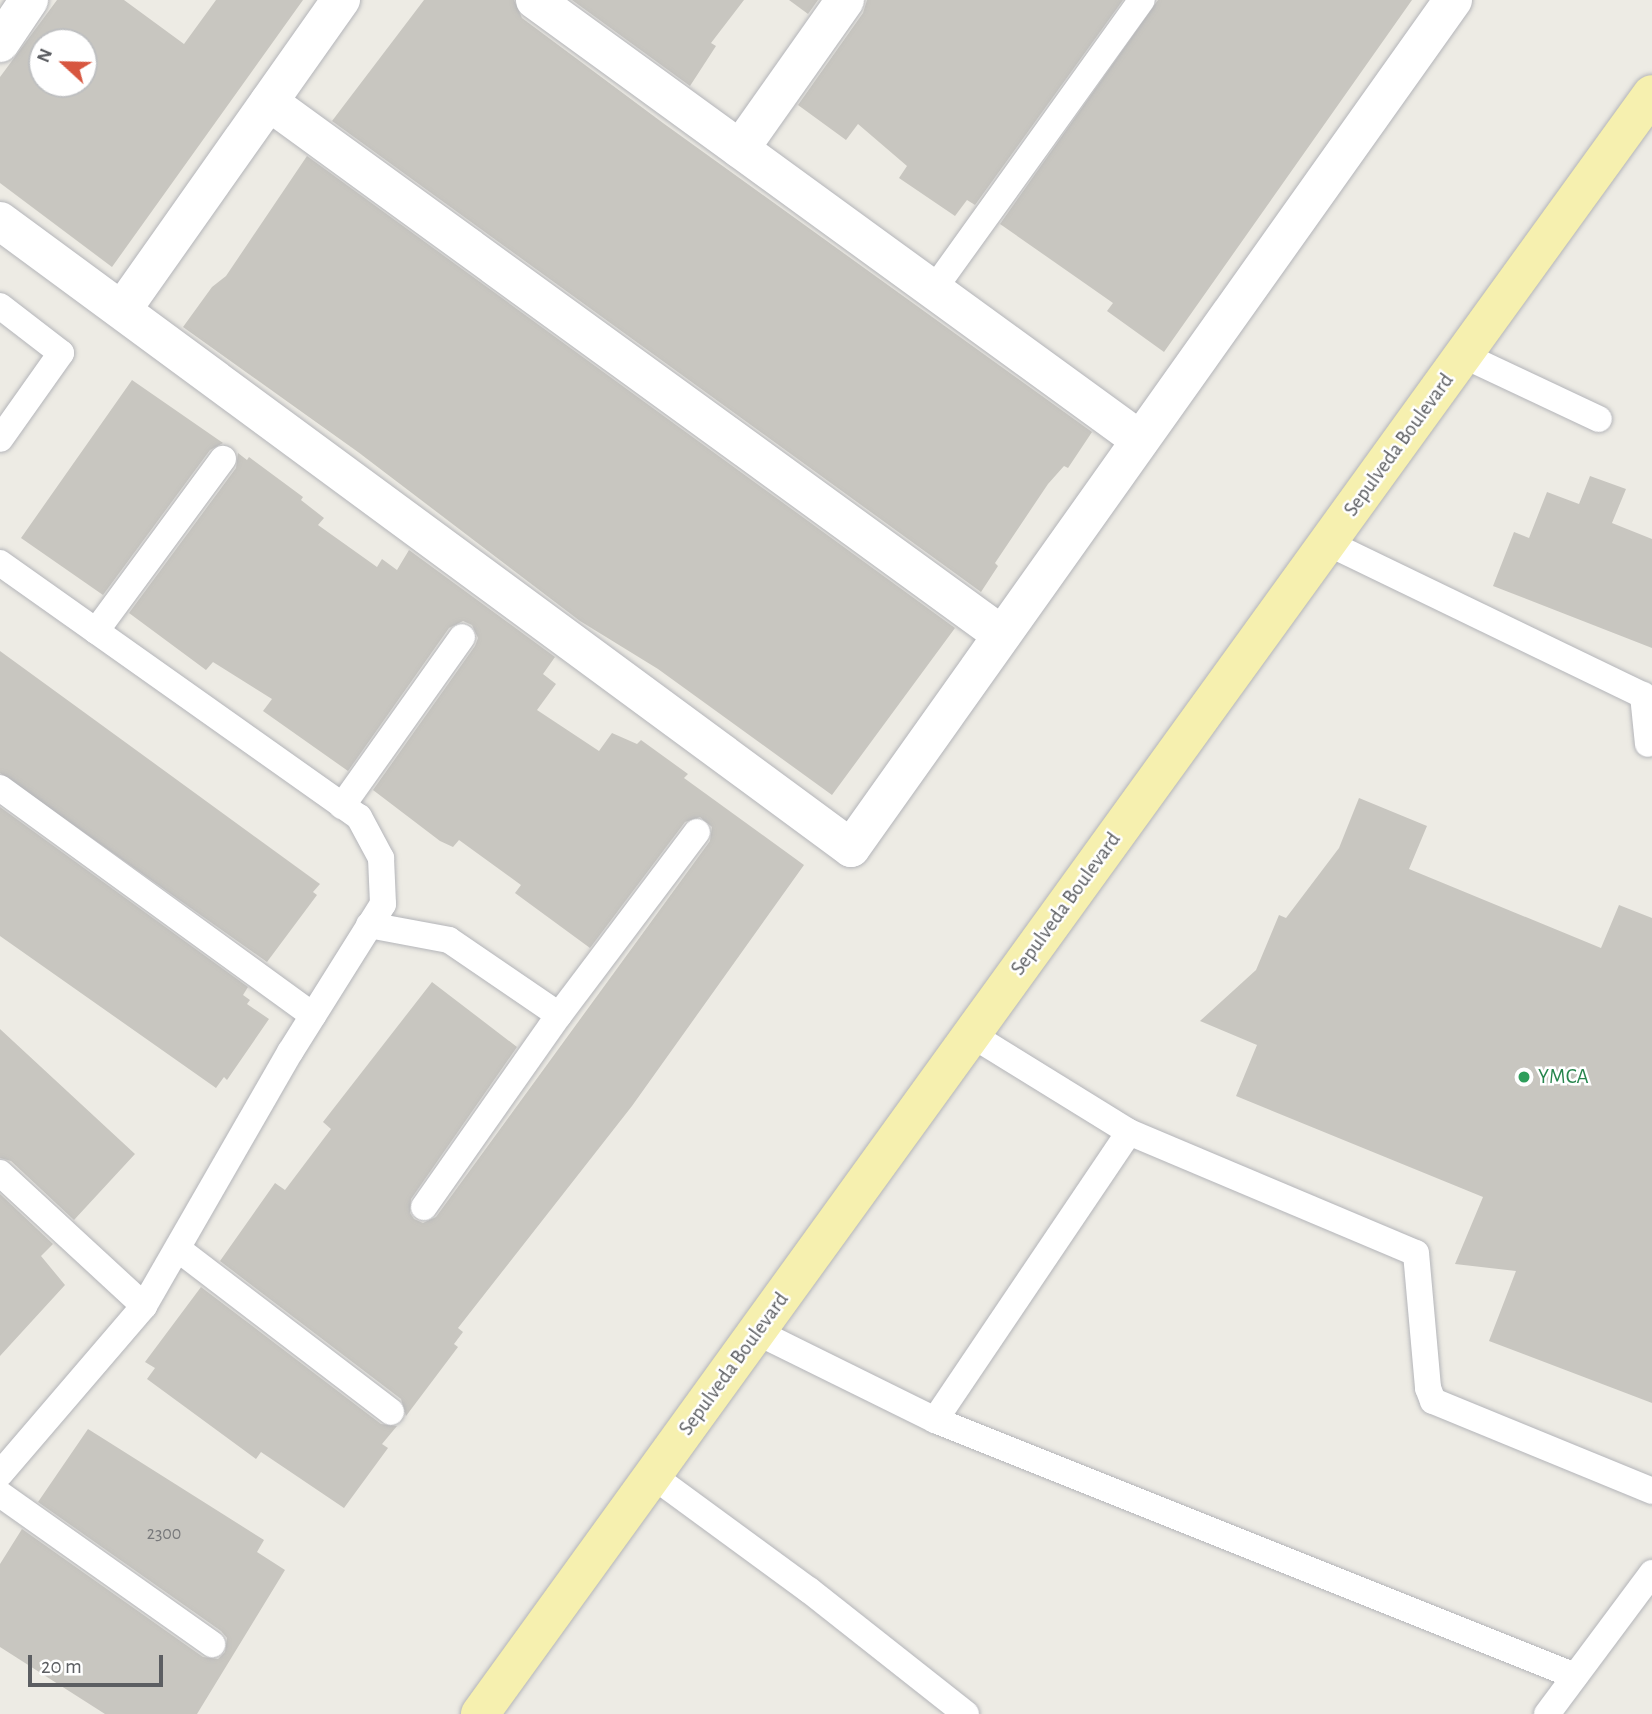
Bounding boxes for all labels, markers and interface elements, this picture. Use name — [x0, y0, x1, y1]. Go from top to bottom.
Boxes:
north arrow — [28, 28, 98, 98]
text: N — [34, 46, 56, 65]
street label: Sepulveda Boulevard — [1339, 369, 1459, 521]
street label: Sepulveda Boulevard — [1006, 828, 1126, 980]
place label: YMCA — [1538, 1064, 1589, 1090]
marker: YMCA — [1516, 1069, 1532, 1085]
street label: Sepulveda Boulevard — [674, 1288, 794, 1440]
house number: 2300 — [147, 1523, 181, 1545]
scale bar — [32, 1640, 166, 1684]
text: 20 m — [41, 1656, 82, 1677]

